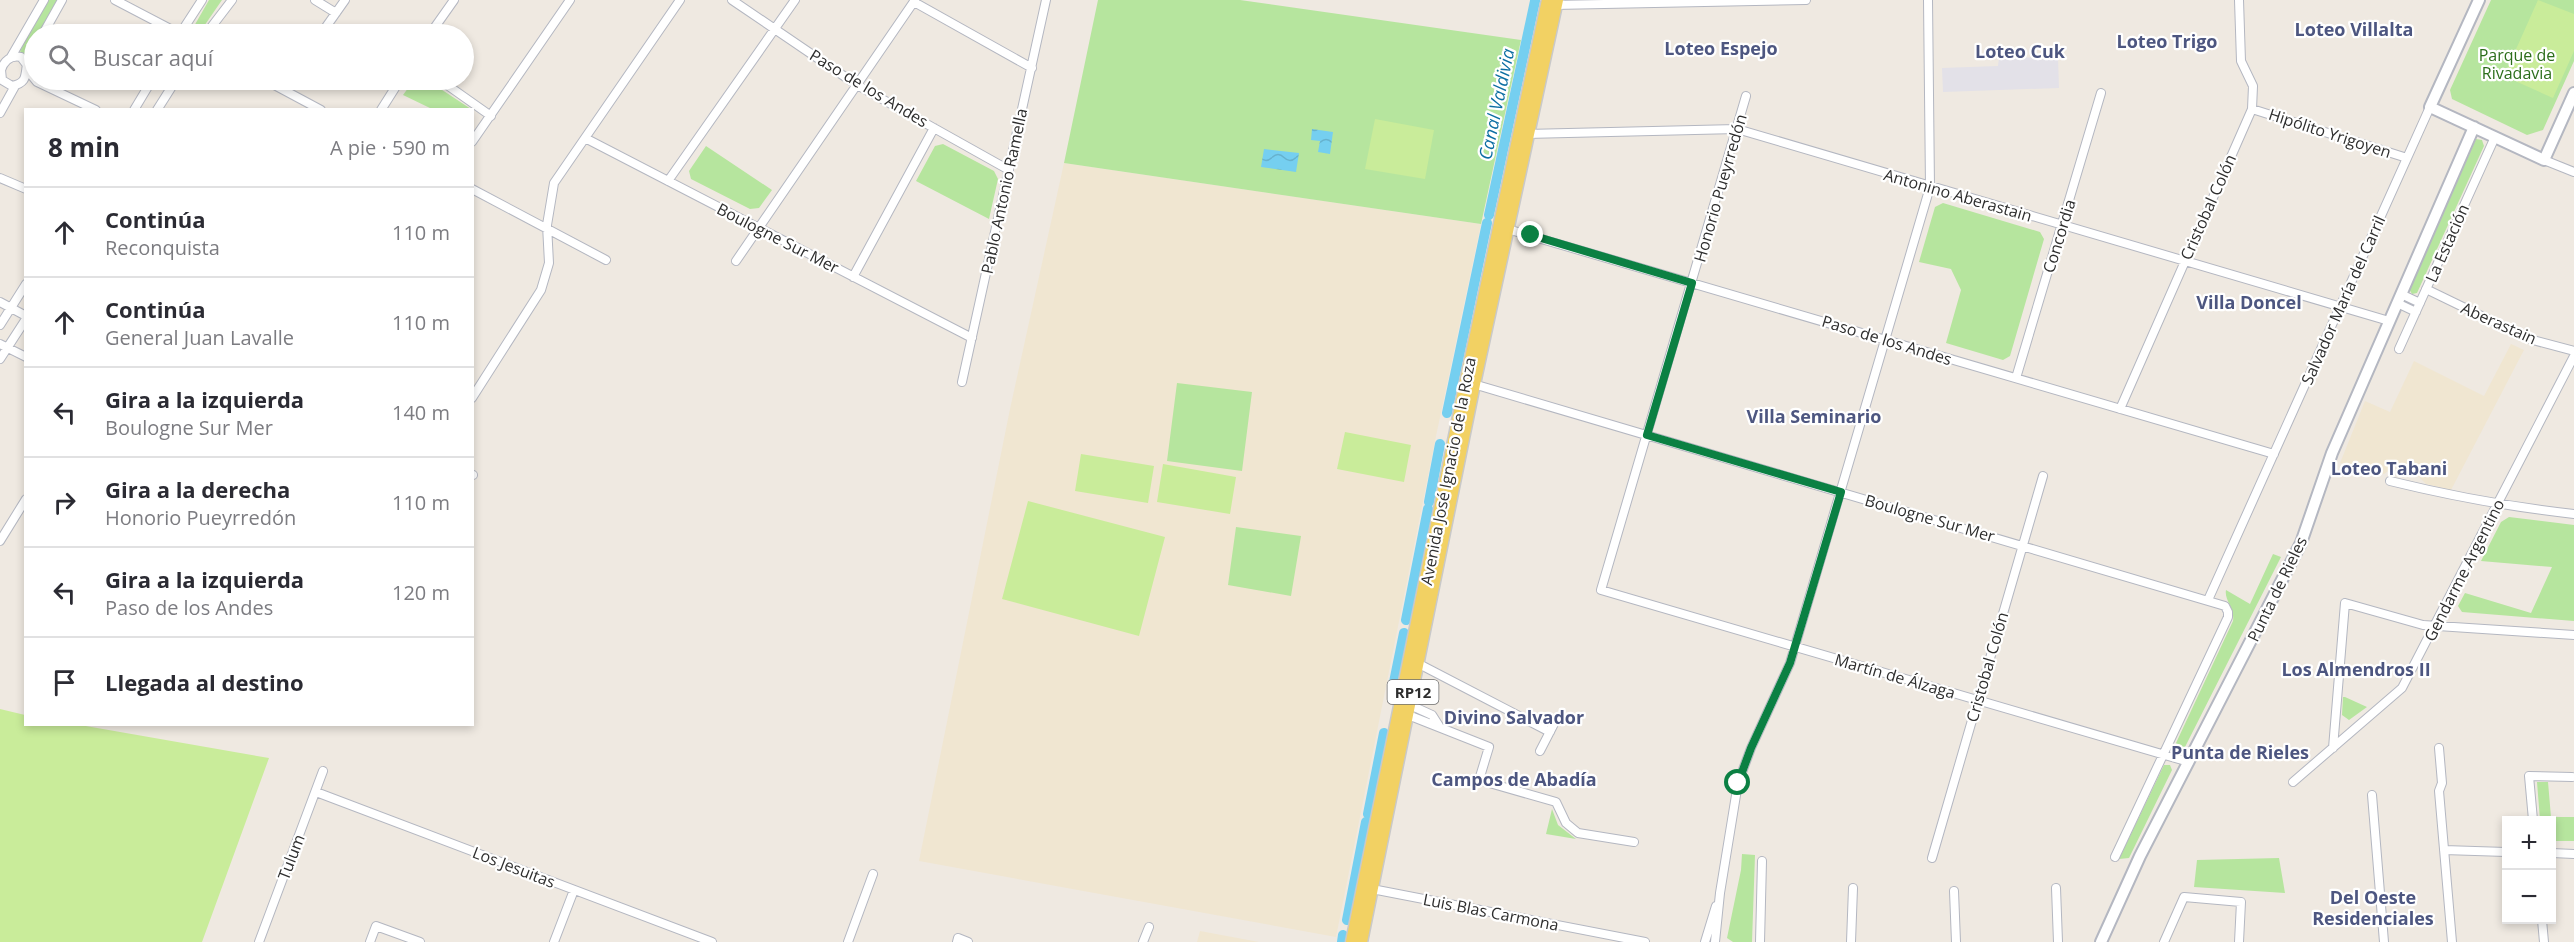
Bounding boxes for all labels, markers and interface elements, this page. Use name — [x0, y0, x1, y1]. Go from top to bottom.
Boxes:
district label: Loteo Villalta — [2295, 17, 2413, 41]
search box — [24, 24, 474, 90]
district label: Loteo Trigo — [2117, 29, 2218, 53]
district label: Loteo Espejo — [1664, 36, 1778, 60]
district label: Loteo Cuk — [1975, 39, 2066, 63]
icon: search — [45, 41, 78, 74]
text: Buscar aquí — [93, 42, 213, 72]
street label: Paso de los Andes — [806, 44, 932, 132]
park label: Parque de Rivadavia — [2479, 44, 2555, 84]
water label: Canal Valdivia — [1473, 46, 1519, 162]
street label: Hipólito Yrigoyen — [2266, 103, 2394, 163]
street label: Pablo Antonio Ramella — [976, 106, 1032, 276]
street label: Honorio Pueyrredón — [1688, 111, 1752, 265]
text: 8 min — [48, 129, 120, 165]
text: A pie · 590 m — [330, 134, 450, 161]
street label: Cristobal Colón — [2175, 151, 2241, 263]
street label: Antonino Aberastain — [1881, 163, 2035, 227]
street label: Concordia — [2037, 196, 2081, 276]
street label: Boulogne Sur Mer — [713, 198, 843, 278]
street label: La Estación — [2420, 200, 2474, 286]
text: Continúa — [105, 204, 206, 234]
street label: Salvador María del Carril — [2296, 212, 2390, 388]
icon: ahead — [48, 216, 81, 249]
text: 110 m — [392, 219, 450, 246]
route end — [1517, 221, 1543, 247]
text: Reconquista — [105, 234, 220, 261]
district label: Villa Doncel — [2196, 290, 2302, 314]
text: Continúa — [105, 294, 206, 324]
street label: Aberastain — [2458, 297, 2540, 349]
icon: ahead — [48, 306, 81, 339]
text: 110 m — [392, 309, 450, 336]
street label: Paso de los Andes — [1819, 310, 1955, 370]
text: General Juan Lavalle — [105, 324, 294, 351]
street label: Avenida José Ignacio de la Roza — [1415, 355, 1481, 587]
text: Gira a la izquierda — [105, 384, 304, 414]
icon: left — [48, 396, 81, 429]
text: 140 m — [392, 399, 450, 426]
district label: Villa Seminario — [1747, 404, 1881, 428]
text: Boulogne Sur Mer — [105, 414, 273, 441]
district label: Loteo Tabani — [2331, 456, 2447, 480]
text: Gira a la derecha — [105, 474, 290, 504]
icon: right — [48, 486, 81, 519]
text: 110 m — [392, 489, 450, 516]
street label: Boulogne Sur Mer — [1862, 489, 1998, 547]
street label: Gendarme Argentino — [2419, 495, 2509, 645]
text: Honorio Pueyrredón — [105, 504, 296, 531]
street label: Punta de Rieles — [2242, 533, 2312, 645]
text: Gira a la izquierda — [105, 564, 304, 594]
icon: left — [48, 576, 81, 609]
text: 120 m — [392, 579, 450, 606]
text: Paso de los Andes — [105, 594, 273, 621]
street label: Cristobal Colón — [1961, 609, 2013, 725]
street label: Martín de Álzaga — [1832, 648, 1958, 704]
district label: Los Almendros II — [2281, 657, 2431, 681]
icon: arrive — [48, 666, 81, 699]
text: Llegada al destino — [105, 667, 304, 697]
road number: RP12 — [1388, 680, 1438, 704]
district label: Divino Salvador — [1444, 705, 1584, 729]
district label: Punta de Rieles — [2171, 740, 2309, 764]
district label: Campos de Abadía — [1431, 767, 1597, 791]
route start — [1724, 769, 1750, 795]
map controls — [2502, 816, 2556, 924]
button: + — [2502, 816, 2556, 870]
street label: Tulum — [272, 831, 310, 883]
street label: Los Jesuitas — [470, 841, 558, 893]
button: − — [2502, 870, 2556, 924]
district label: Del Oeste Residenciales — [2312, 885, 2434, 930]
street label: Luis Blas Carmona — [1421, 888, 1561, 936]

